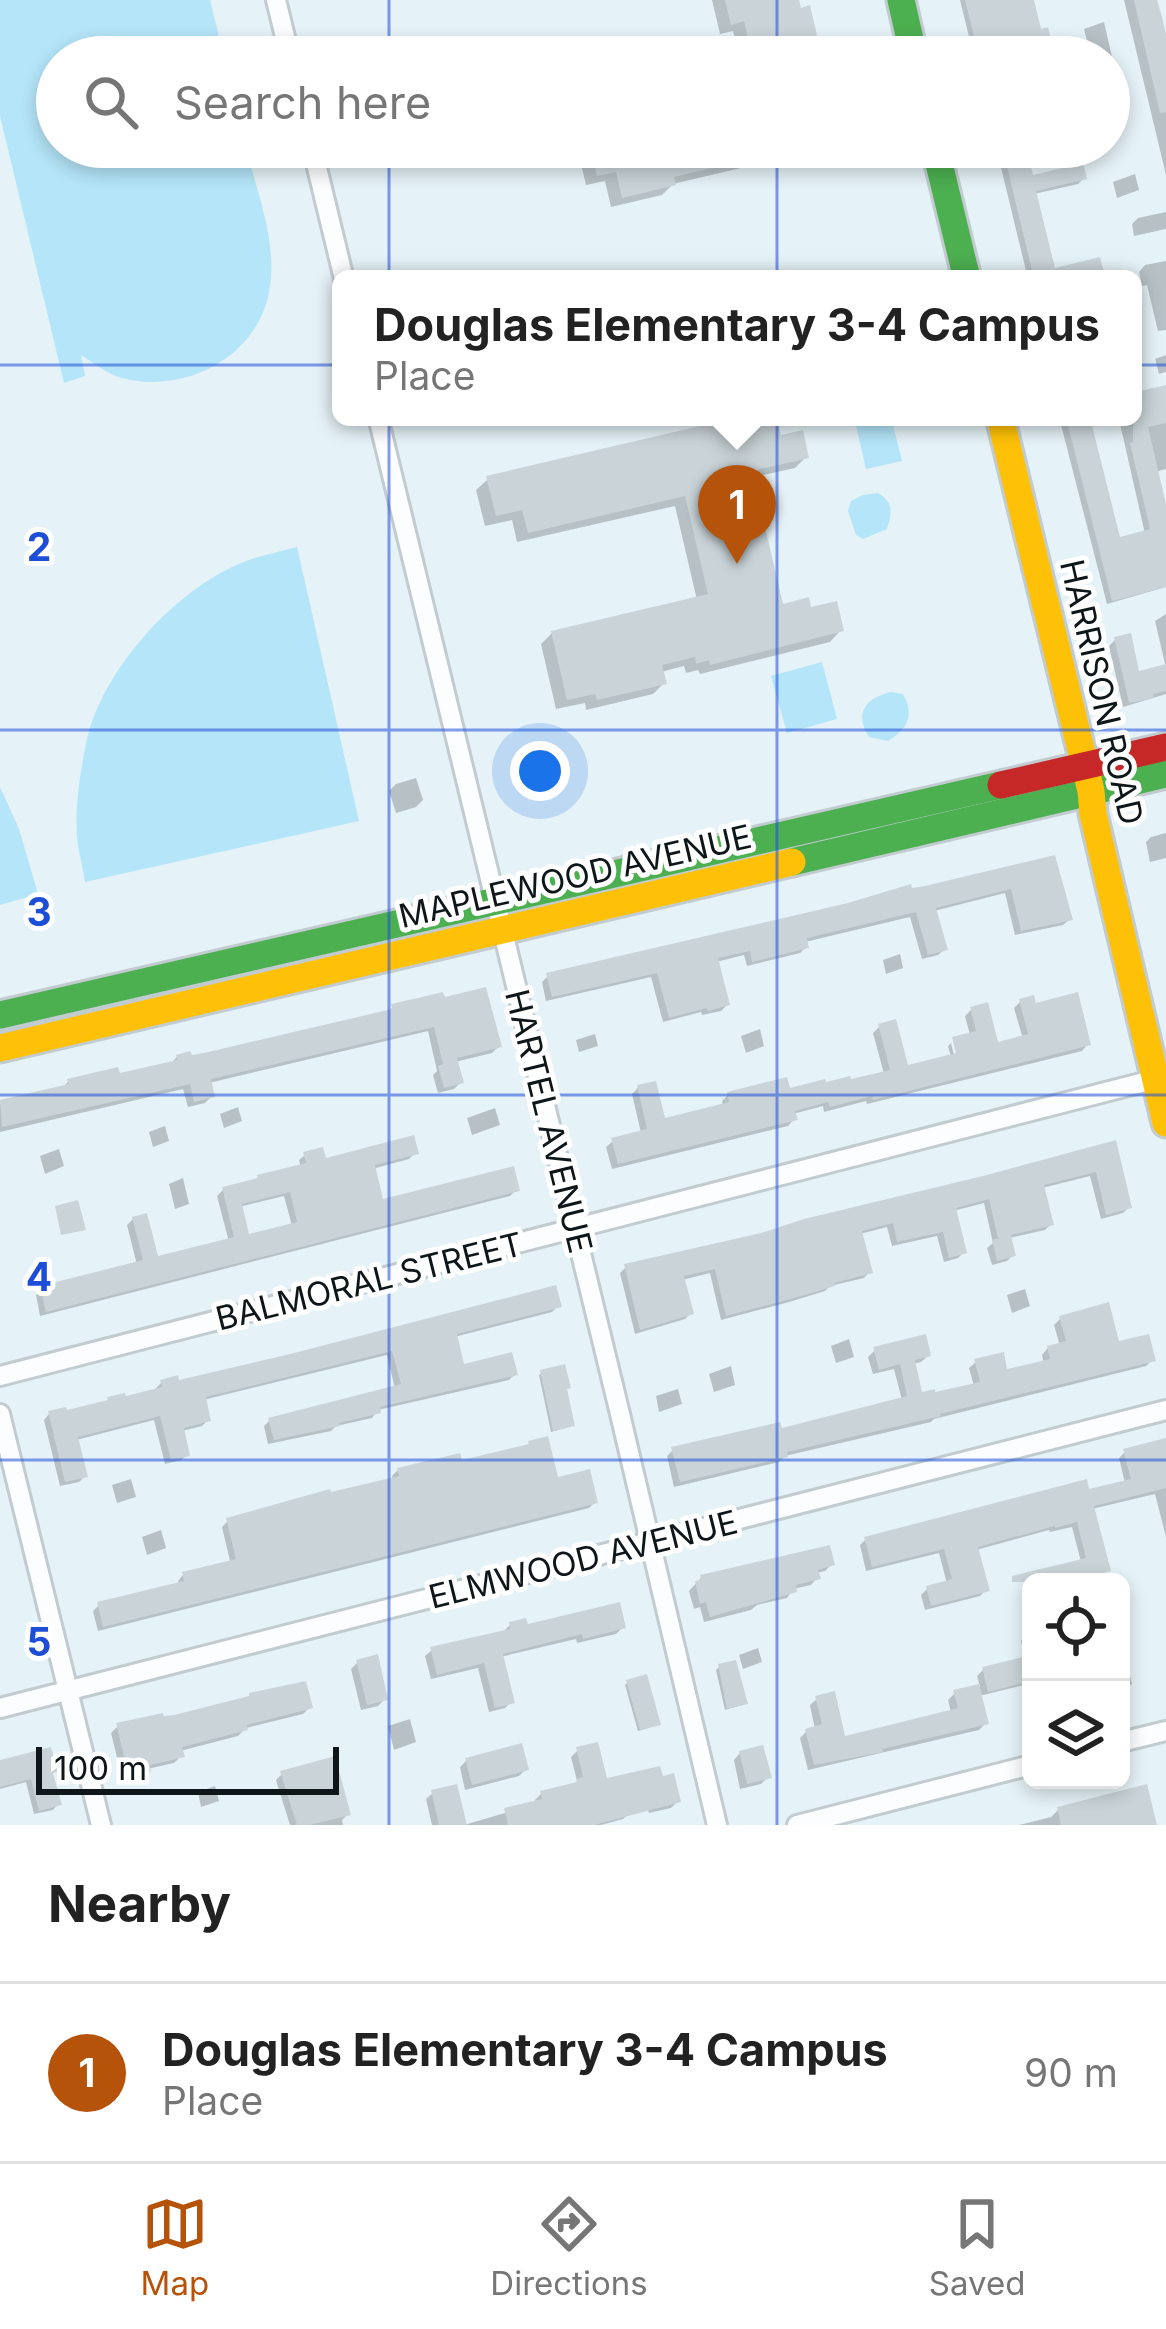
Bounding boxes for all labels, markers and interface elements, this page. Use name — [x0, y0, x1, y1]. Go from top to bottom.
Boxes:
search box — [36, 36, 1130, 168]
icon: search — [78, 69, 144, 135]
text: Search here — [174, 75, 431, 130]
popup — [332, 270, 1142, 426]
text: Douglas Elementary 3-4 Campus — [374, 297, 1100, 352]
text: Place — [374, 352, 475, 399]
pin: 1 — [698, 465, 776, 564]
text: 2 — [27, 523, 51, 570]
street label: HARRISON ROAD — [1052, 555, 1152, 829]
your location — [510, 741, 570, 801]
street label: MAPLEWOOD AVENUE — [395, 816, 755, 936]
text: 3 — [26, 888, 52, 935]
street label: HARTEL AVENUE — [497, 985, 601, 1257]
street label: BALMORAL STREET — [211, 1224, 527, 1338]
text: 4 — [26, 1253, 52, 1300]
street label: ELMWOOD AVENUE — [424, 1501, 742, 1617]
map controls — [1022, 1573, 1130, 1789]
button: locate — [1022, 1573, 1130, 1681]
text: 5 — [27, 1618, 51, 1665]
button: layers — [1022, 1681, 1130, 1789]
scale bar — [36, 1741, 339, 1794]
text: 100 m — [54, 1748, 147, 1788]
text: Nearby — [48, 1873, 231, 1934]
text: Douglas Elementary 3-4 Campus — [162, 2022, 888, 2077]
text: 1 — [79, 2049, 95, 2096]
text: 90 m — [1024, 2049, 1118, 2096]
text: Place — [162, 2077, 263, 2124]
tab: Map — [141, 2191, 209, 2303]
tab: Directions — [490, 2191, 648, 2303]
tab: Saved — [929, 2191, 1025, 2303]

